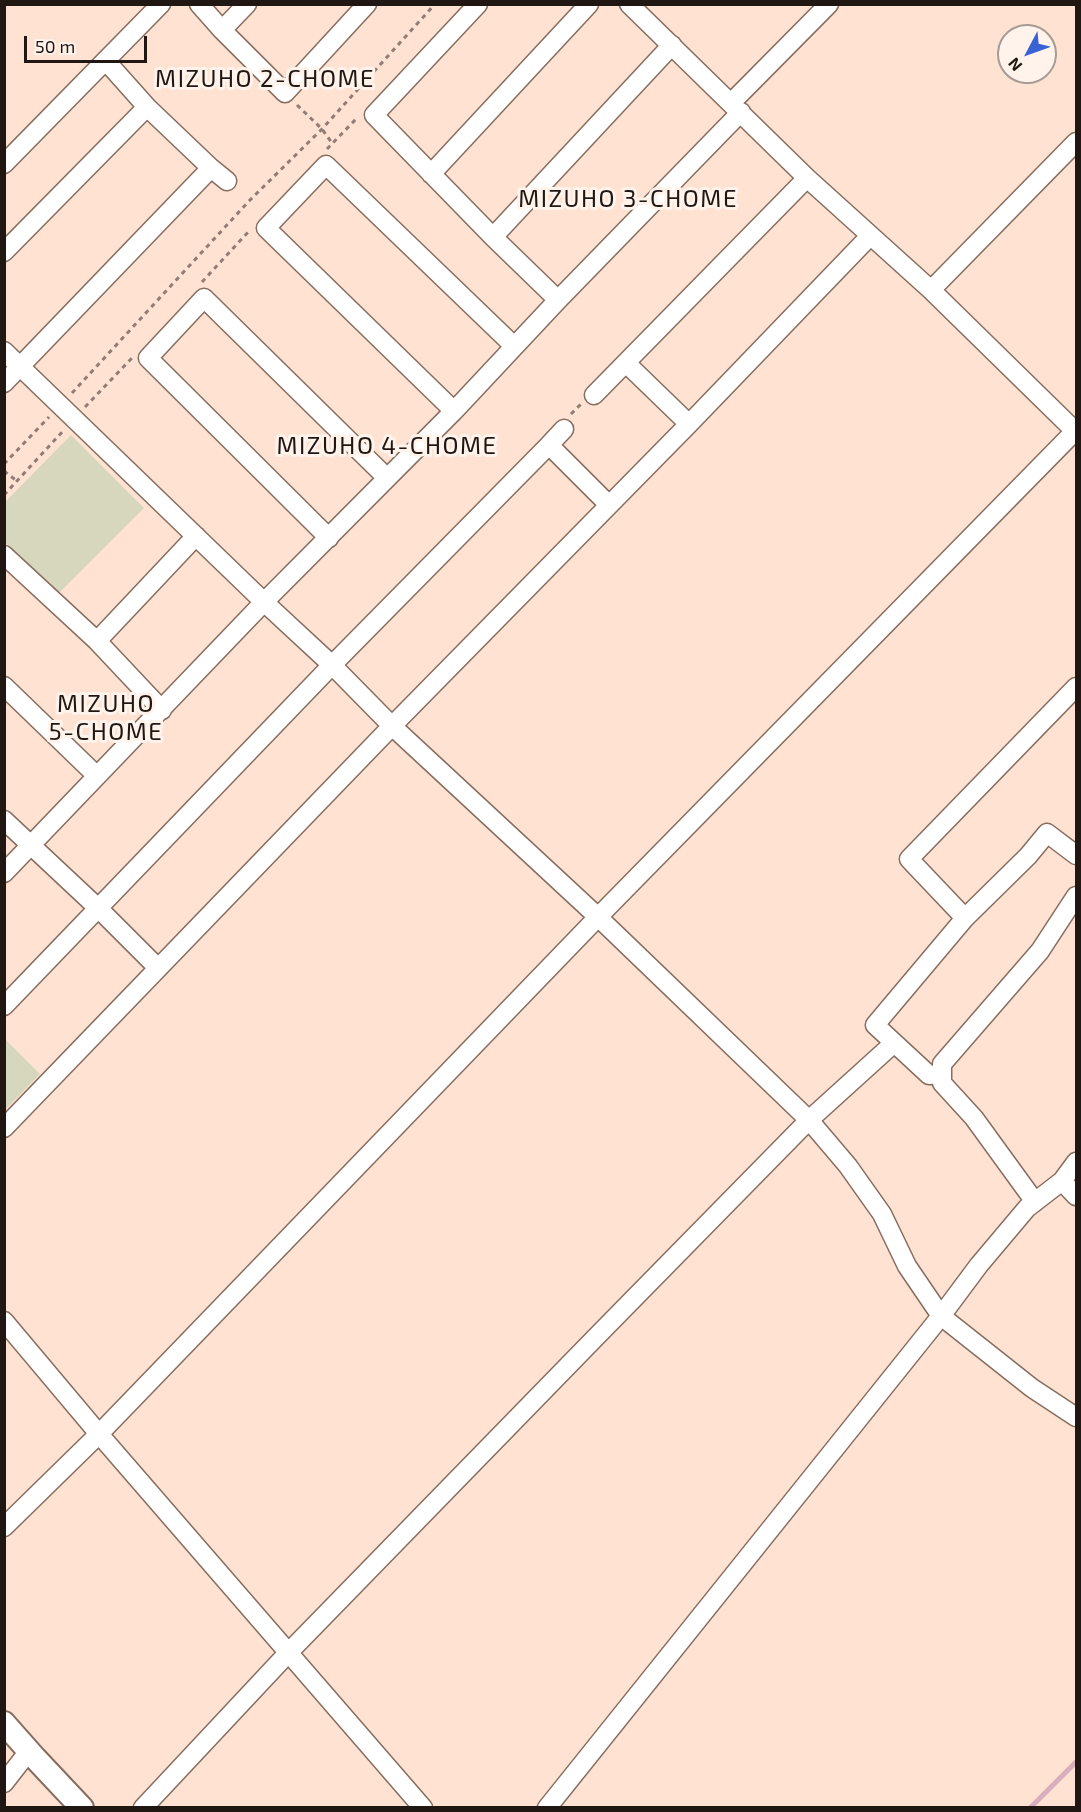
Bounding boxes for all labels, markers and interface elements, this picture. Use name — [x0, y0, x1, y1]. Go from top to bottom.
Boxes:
scale bar — [27, 24, 150, 62]
north arrow — [997, 24, 1057, 84]
text: 50 m — [35, 35, 75, 57]
text: N — [1004, 54, 1026, 75]
district label: MIZUHO 2-CHOME — [155, 65, 375, 93]
district label: MIZUHO 3-CHOME — [518, 185, 738, 213]
district label: MIZUHO 4-CHOME — [276, 432, 498, 460]
district label: MIZUHO 5-CHOME — [49, 690, 163, 746]

